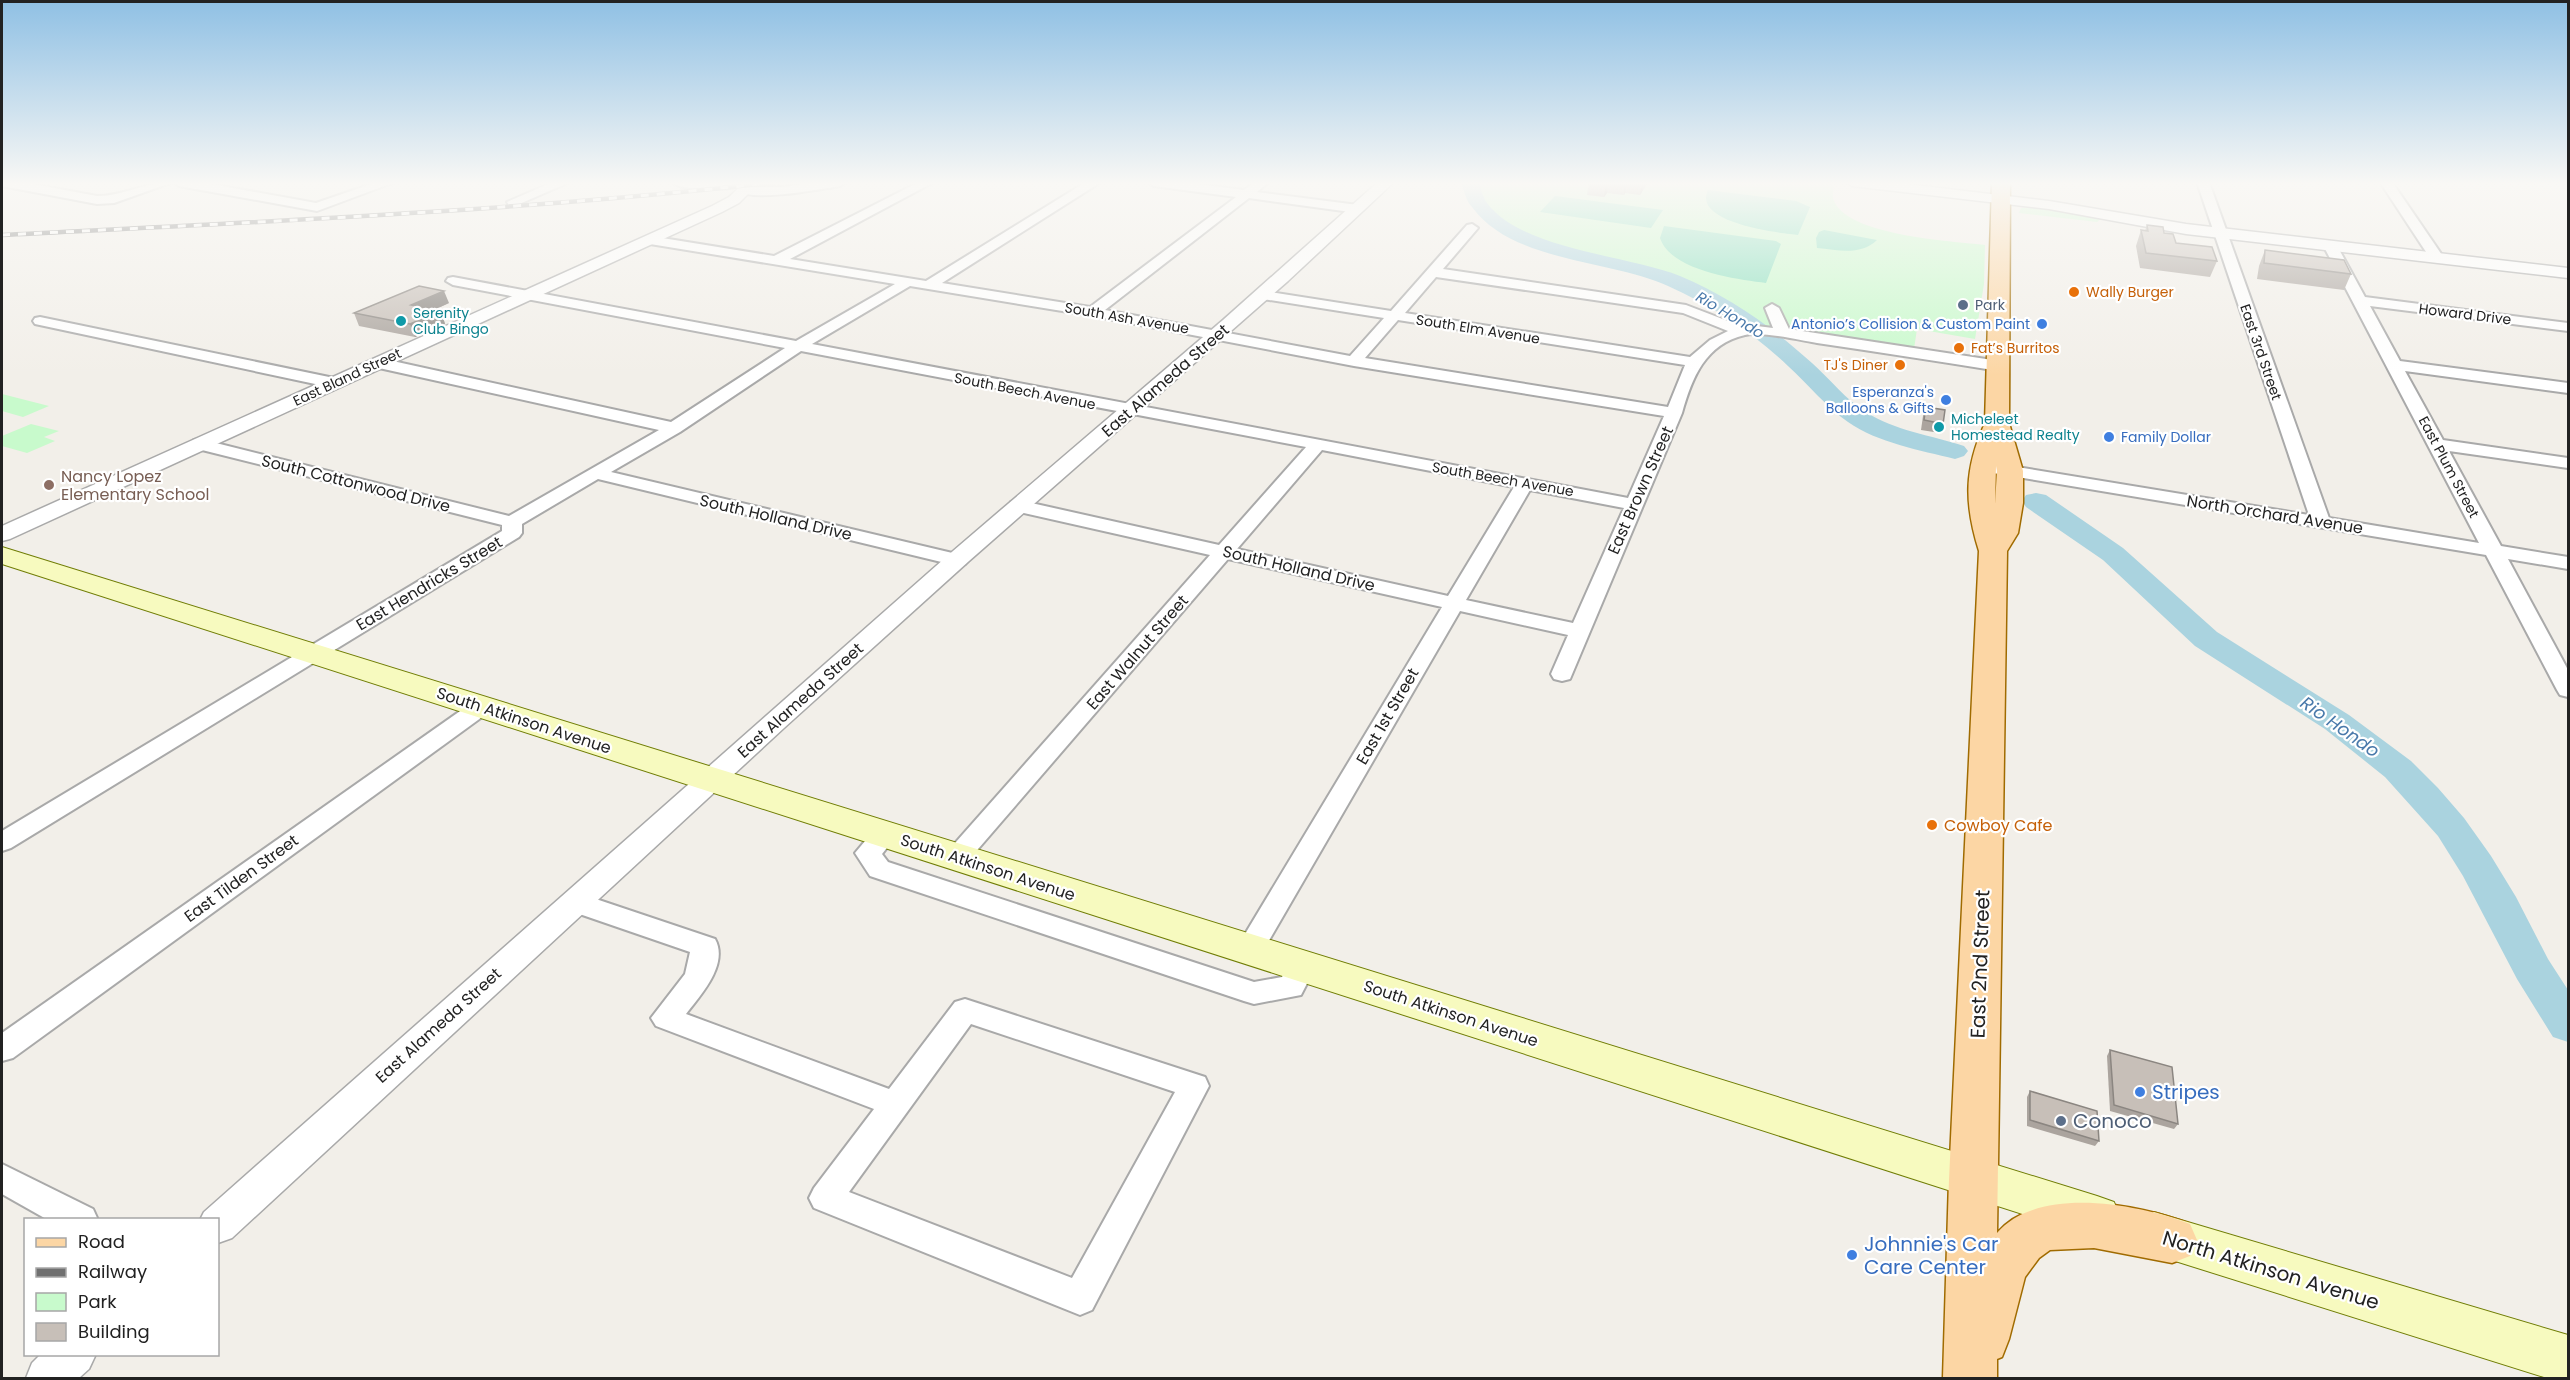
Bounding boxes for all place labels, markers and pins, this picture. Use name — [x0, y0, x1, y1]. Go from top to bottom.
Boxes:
place label: Wally Burger — [2086, 282, 2174, 302]
marker: Wally Burger — [2067, 285, 2081, 299]
place label: Park — [1975, 295, 2006, 315]
marker: Park — [1956, 298, 1970, 312]
place label: Serenity Club Bingo — [413, 303, 489, 339]
marker: Serenity Club Bingo — [394, 314, 408, 328]
place label: Antonio’s Collision & Custom Paint — [1791, 314, 2030, 334]
marker: Antonio’s Collision & Custom Paint — [2035, 317, 2049, 331]
place label: Fat’s Burritos — [1971, 338, 2060, 358]
marker: Fat’s Burritos — [1952, 341, 1966, 355]
place label: TJ's Diner — [1824, 355, 1888, 375]
marker: TJ's Diner — [1893, 358, 1907, 372]
place label: Esperanza's Balloons & Gifts — [1826, 382, 1934, 418]
marker: Esperanza's Balloons & Gifts — [1939, 393, 1953, 407]
place label: Micheleet Homestead Realty — [1951, 409, 2080, 445]
marker: Micheleet Homestead Realty — [1932, 420, 1946, 434]
place label: Family Dollar — [2121, 427, 2211, 447]
marker: Family Dollar — [2102, 430, 2116, 444]
place label: Nancy Lopez Elementary School — [61, 465, 209, 506]
marker: Nancy Lopez Elementary School — [42, 478, 56, 492]
place label: Cowboy Cafe — [1944, 814, 2052, 837]
marker: Cowboy Cafe — [1925, 818, 1939, 832]
place label: Stripes — [2152, 1078, 2220, 1106]
marker: Stripes — [2133, 1085, 2147, 1099]
place label: Conoco — [2073, 1107, 2152, 1135]
marker: Conoco — [2054, 1114, 2068, 1128]
place label: Johnnie's Car Care Center — [1864, 1230, 1999, 1281]
marker: Johnnie's Car Care Center — [1845, 1248, 1859, 1262]

